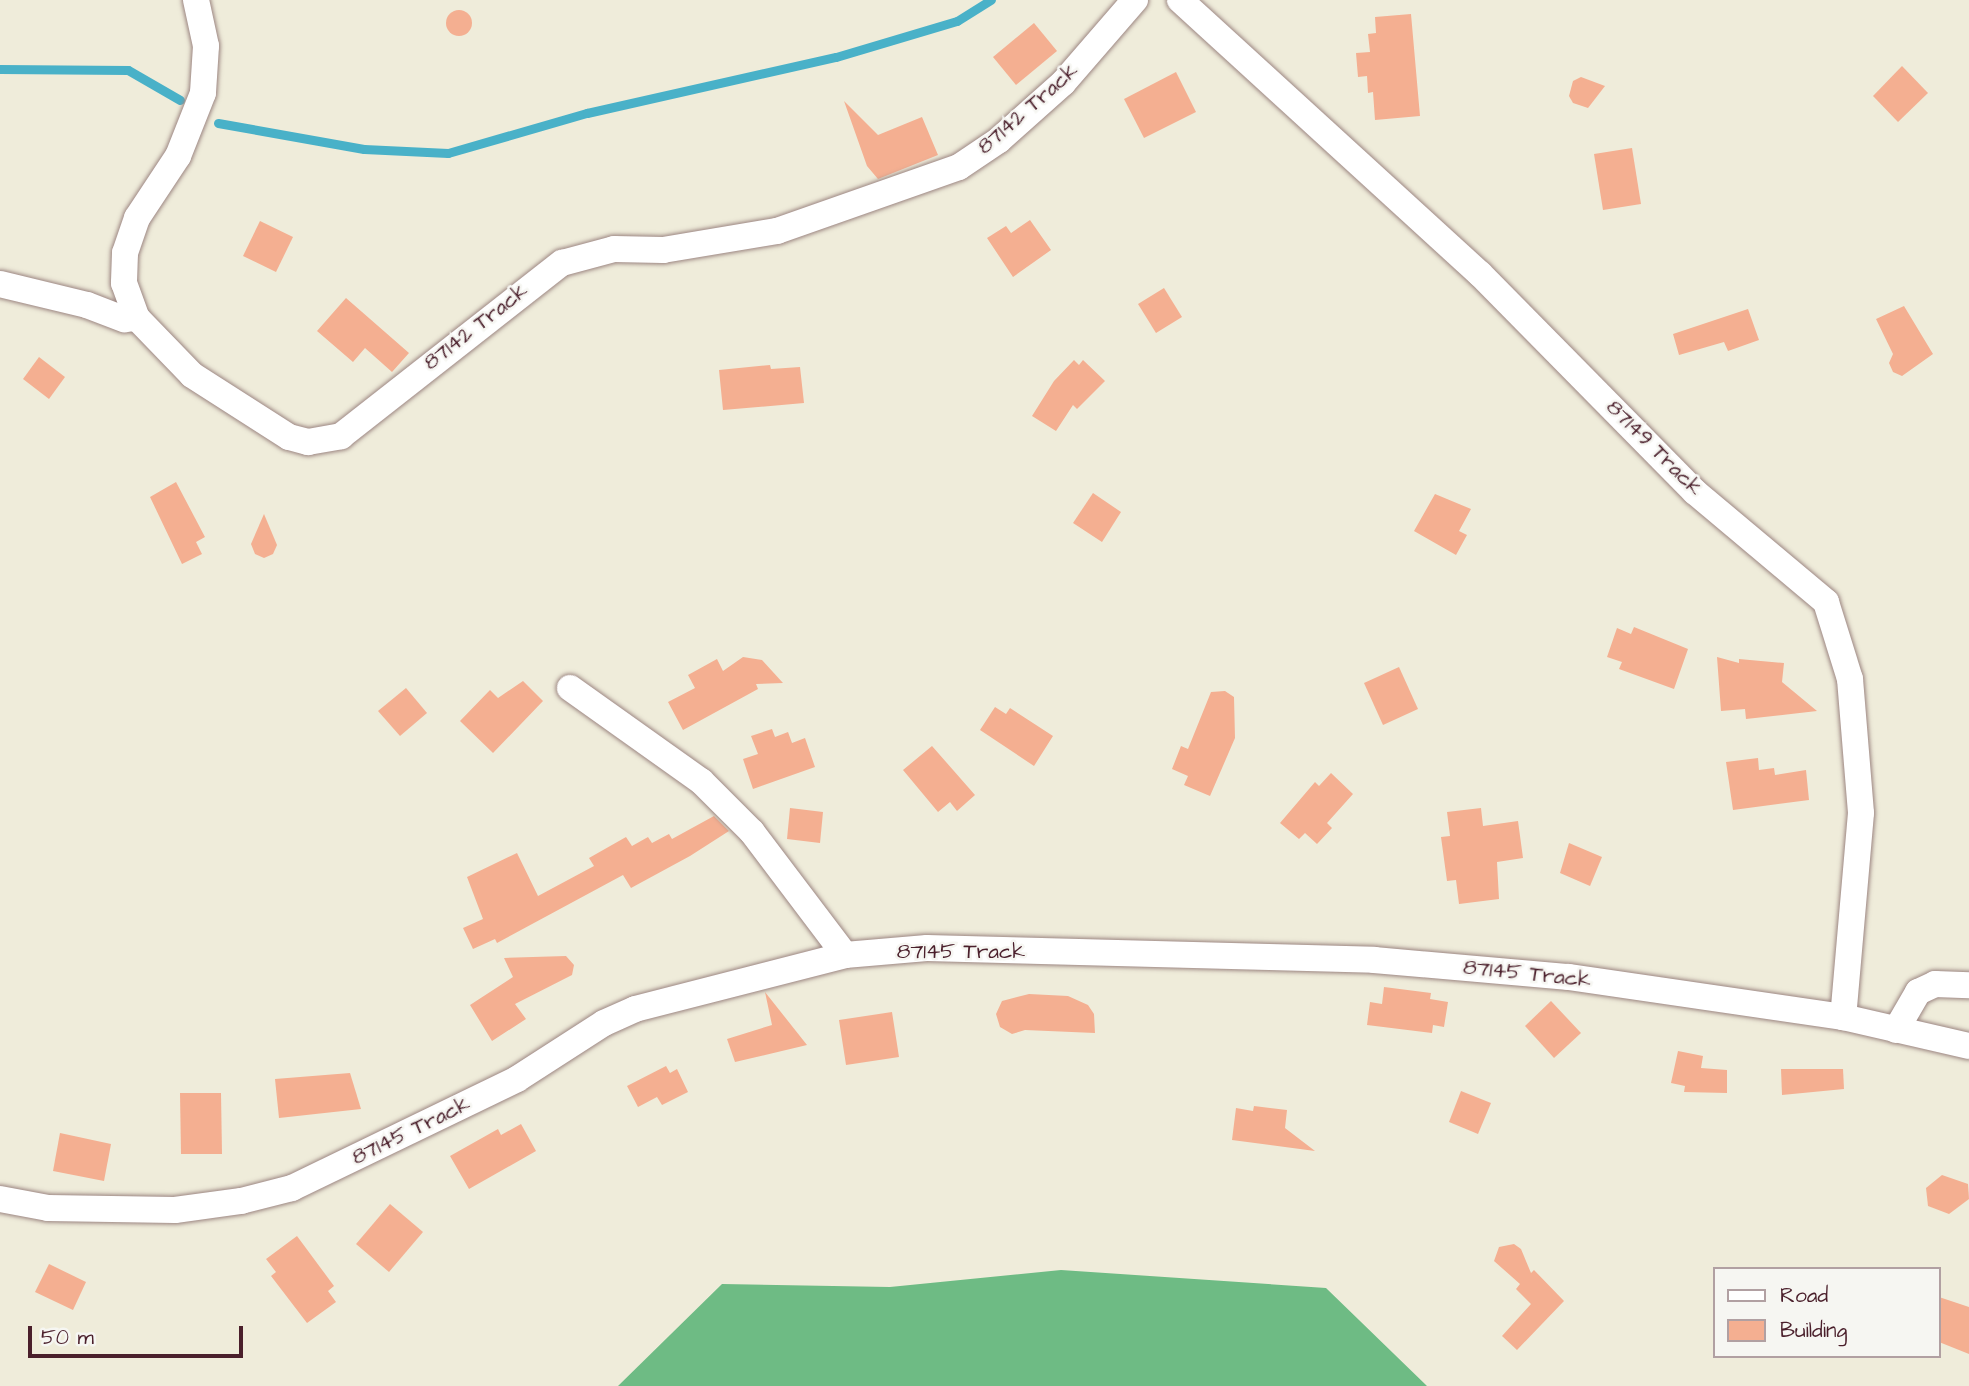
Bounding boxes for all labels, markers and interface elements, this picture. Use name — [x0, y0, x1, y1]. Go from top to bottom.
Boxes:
street label: 87142 Track — [972, 58, 1084, 160]
street label: 87142 Track — [419, 278, 533, 376]
street label: 87149 Track — [1601, 395, 1707, 501]
street label: 87145 Track — [897, 939, 1025, 965]
street label: 87145 Track — [1462, 955, 1592, 993]
street label: 87145 Track — [348, 1092, 474, 1170]
legend — [1714, 1267, 1941, 1358]
text: Road — [1780, 1281, 1828, 1310]
scale bar — [32, 1312, 247, 1356]
text: Building — [1780, 1316, 1847, 1345]
text: 50 m — [41, 1323, 94, 1352]

